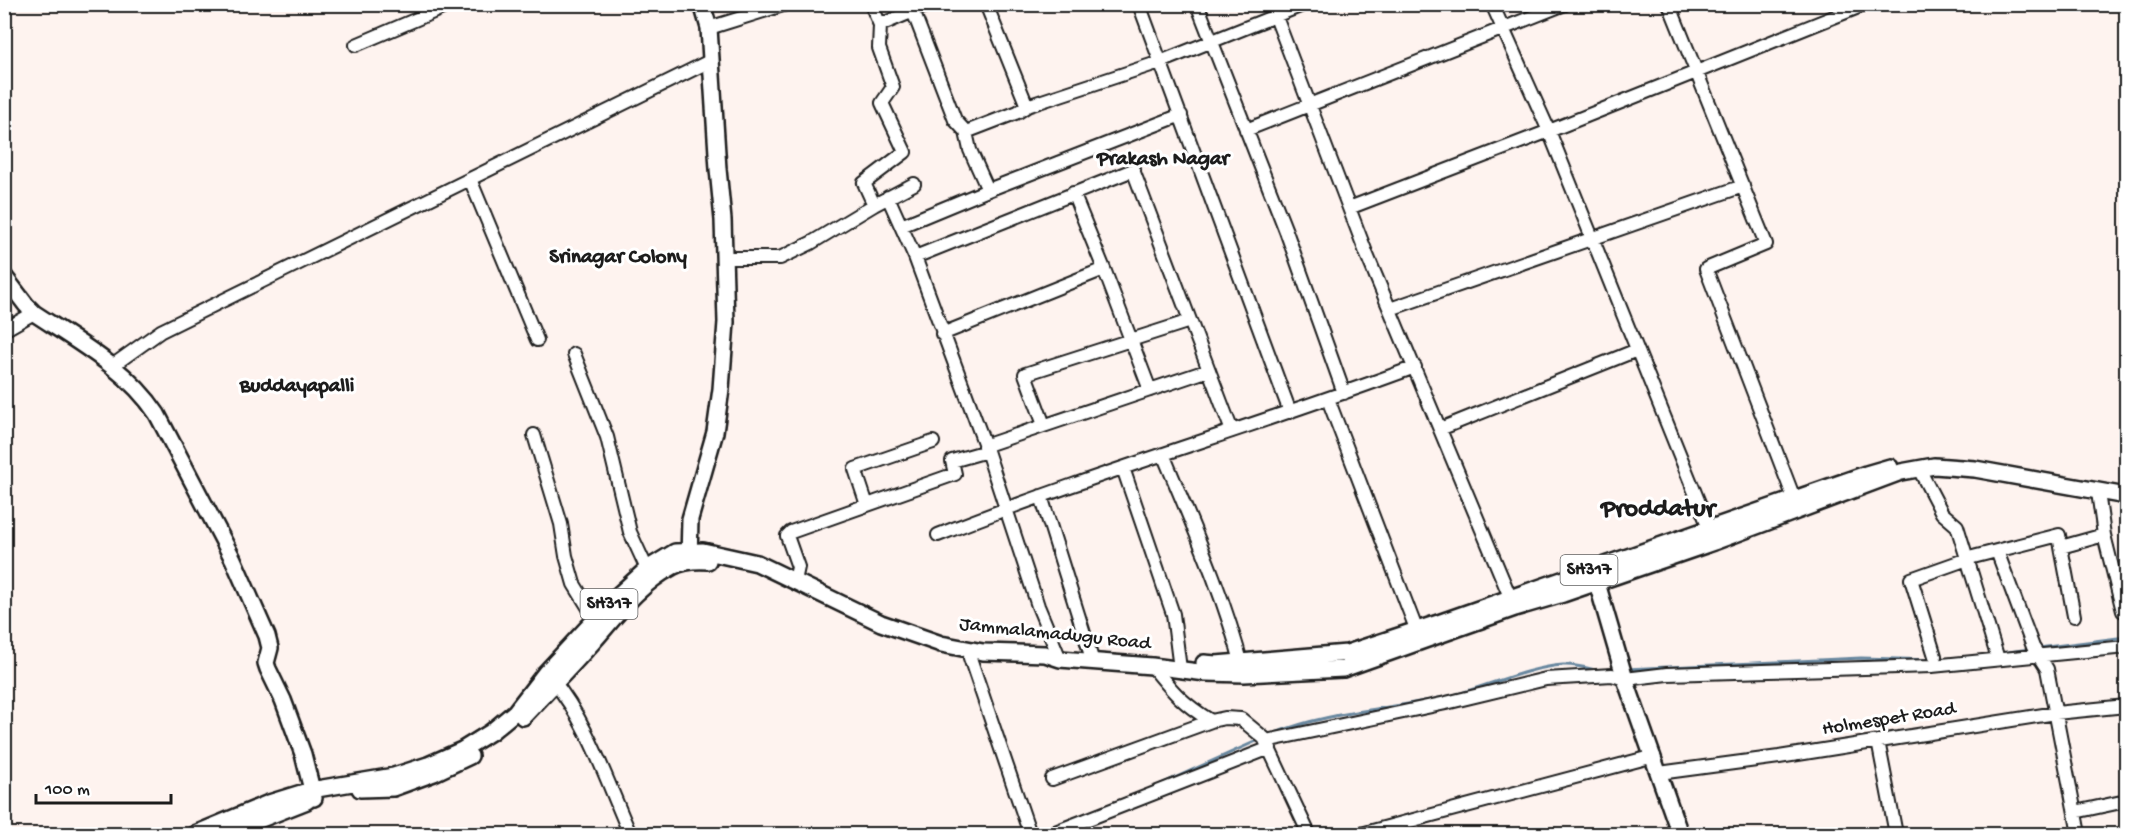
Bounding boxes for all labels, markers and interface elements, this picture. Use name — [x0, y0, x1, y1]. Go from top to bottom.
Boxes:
district label: Prakash Nagar — [1096, 148, 1232, 173]
district label: Srinagar Colony — [549, 246, 687, 271]
district label: Buddayapalli — [239, 375, 354, 400]
district label: Proddatur — [1599, 495, 1718, 526]
road number: SH317 — [1560, 555, 1618, 585]
road number: SH317 — [580, 589, 638, 619]
street label: Jammalamadugu Road — [958, 614, 1154, 657]
street label: Holmespet Road — [1821, 698, 1960, 742]
scale bar — [36, 767, 171, 805]
text: 100 m — [44, 780, 90, 801]

